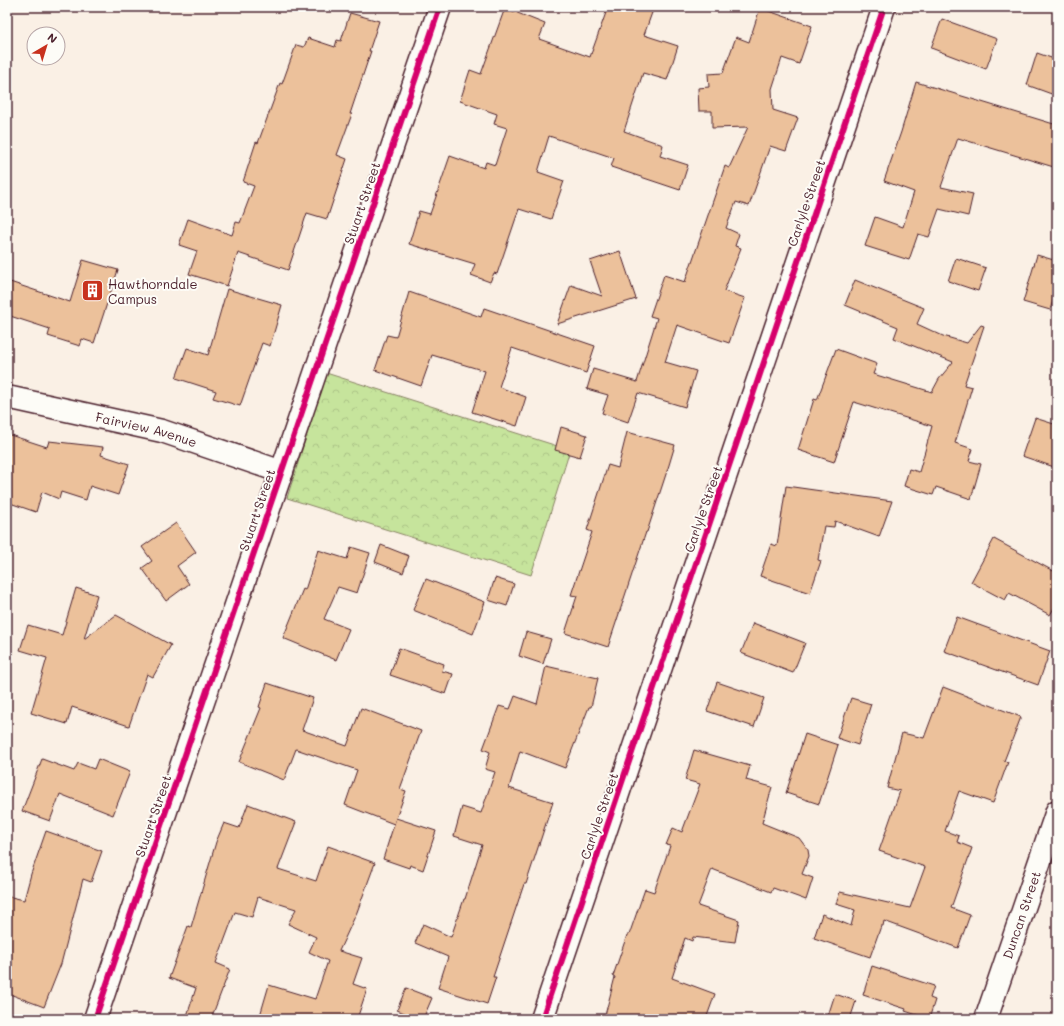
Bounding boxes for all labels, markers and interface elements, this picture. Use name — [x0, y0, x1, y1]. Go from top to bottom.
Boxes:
north arrow — [26, 26, 66, 66]
text: N — [45, 29, 60, 46]
street label: Carlyle Street — [783, 157, 828, 249]
street label: Stuart Street — [339, 159, 384, 246]
place label: Hawthorndale Campus — [108, 275, 198, 307]
building icon: Hawthorndale Campus — [79, 278, 105, 304]
street label: Fairview Avenue — [94, 408, 199, 450]
street label: Carlyle Street — [680, 463, 725, 555]
street label: Stuart Street — [234, 466, 279, 553]
street label: Carlyle Street — [576, 770, 621, 862]
street label: Stuart Street — [130, 772, 175, 859]
street label: Duncan Street — [998, 868, 1044, 961]

